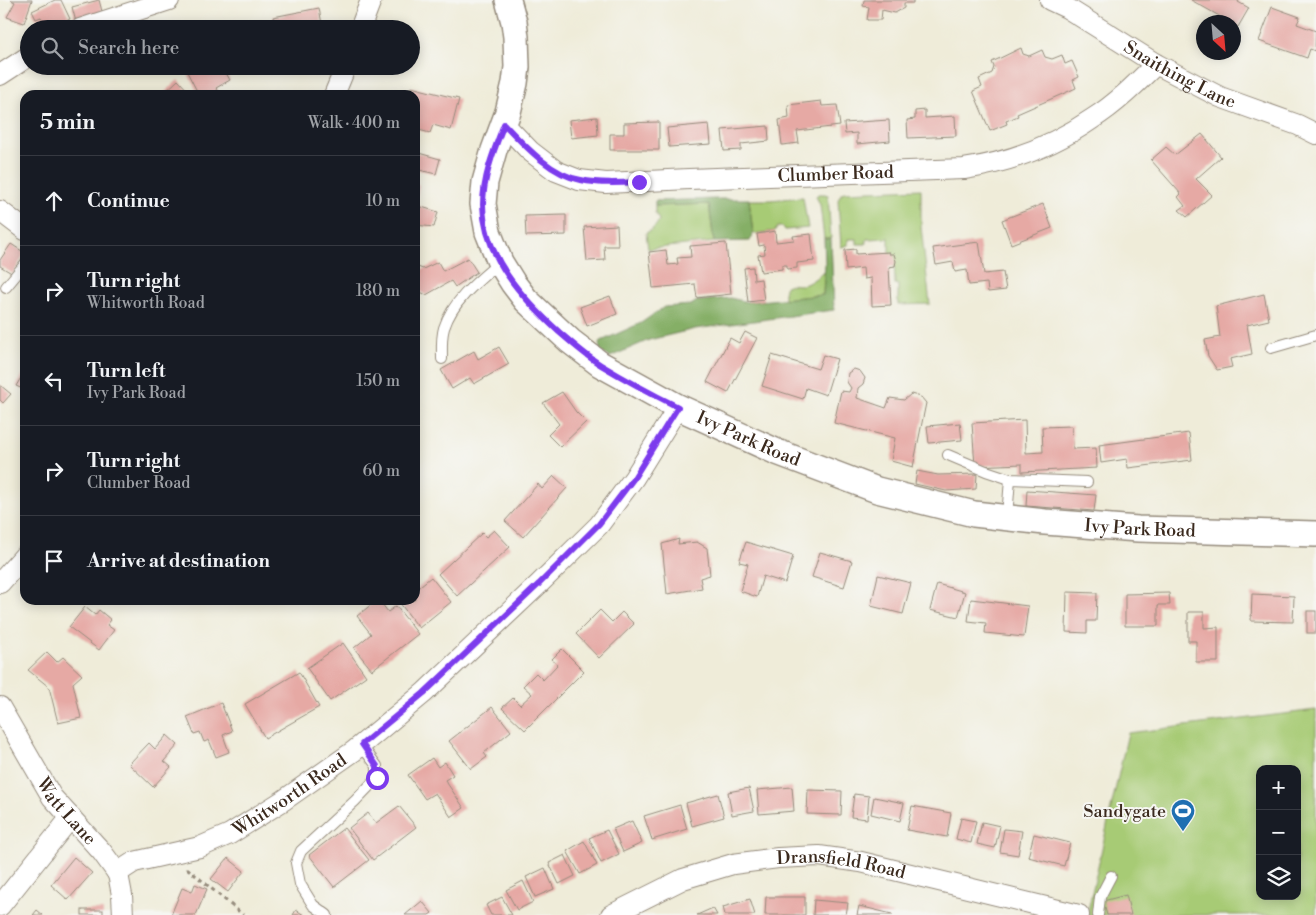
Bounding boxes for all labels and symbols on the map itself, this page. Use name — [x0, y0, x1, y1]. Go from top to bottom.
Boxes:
north arrow — [1196, 15, 1241, 60]
street label: Snaithing Lane — [1119, 36, 1239, 114]
street label: Clumber Road — [777, 161, 895, 188]
route end — [628, 171, 651, 194]
street label: Ivy Park Road — [693, 406, 804, 472]
street label: Ivy Park Road — [1084, 514, 1197, 543]
street label: Whitworth Road — [228, 748, 352, 842]
route start — [366, 767, 389, 790]
street label: Watt Lane — [31, 773, 101, 850]
sports icon: Sandygate — [1170, 798, 1196, 832]
place label: Sandygate — [1083, 800, 1166, 823]
street label: Dransfield Road — [776, 845, 909, 885]

